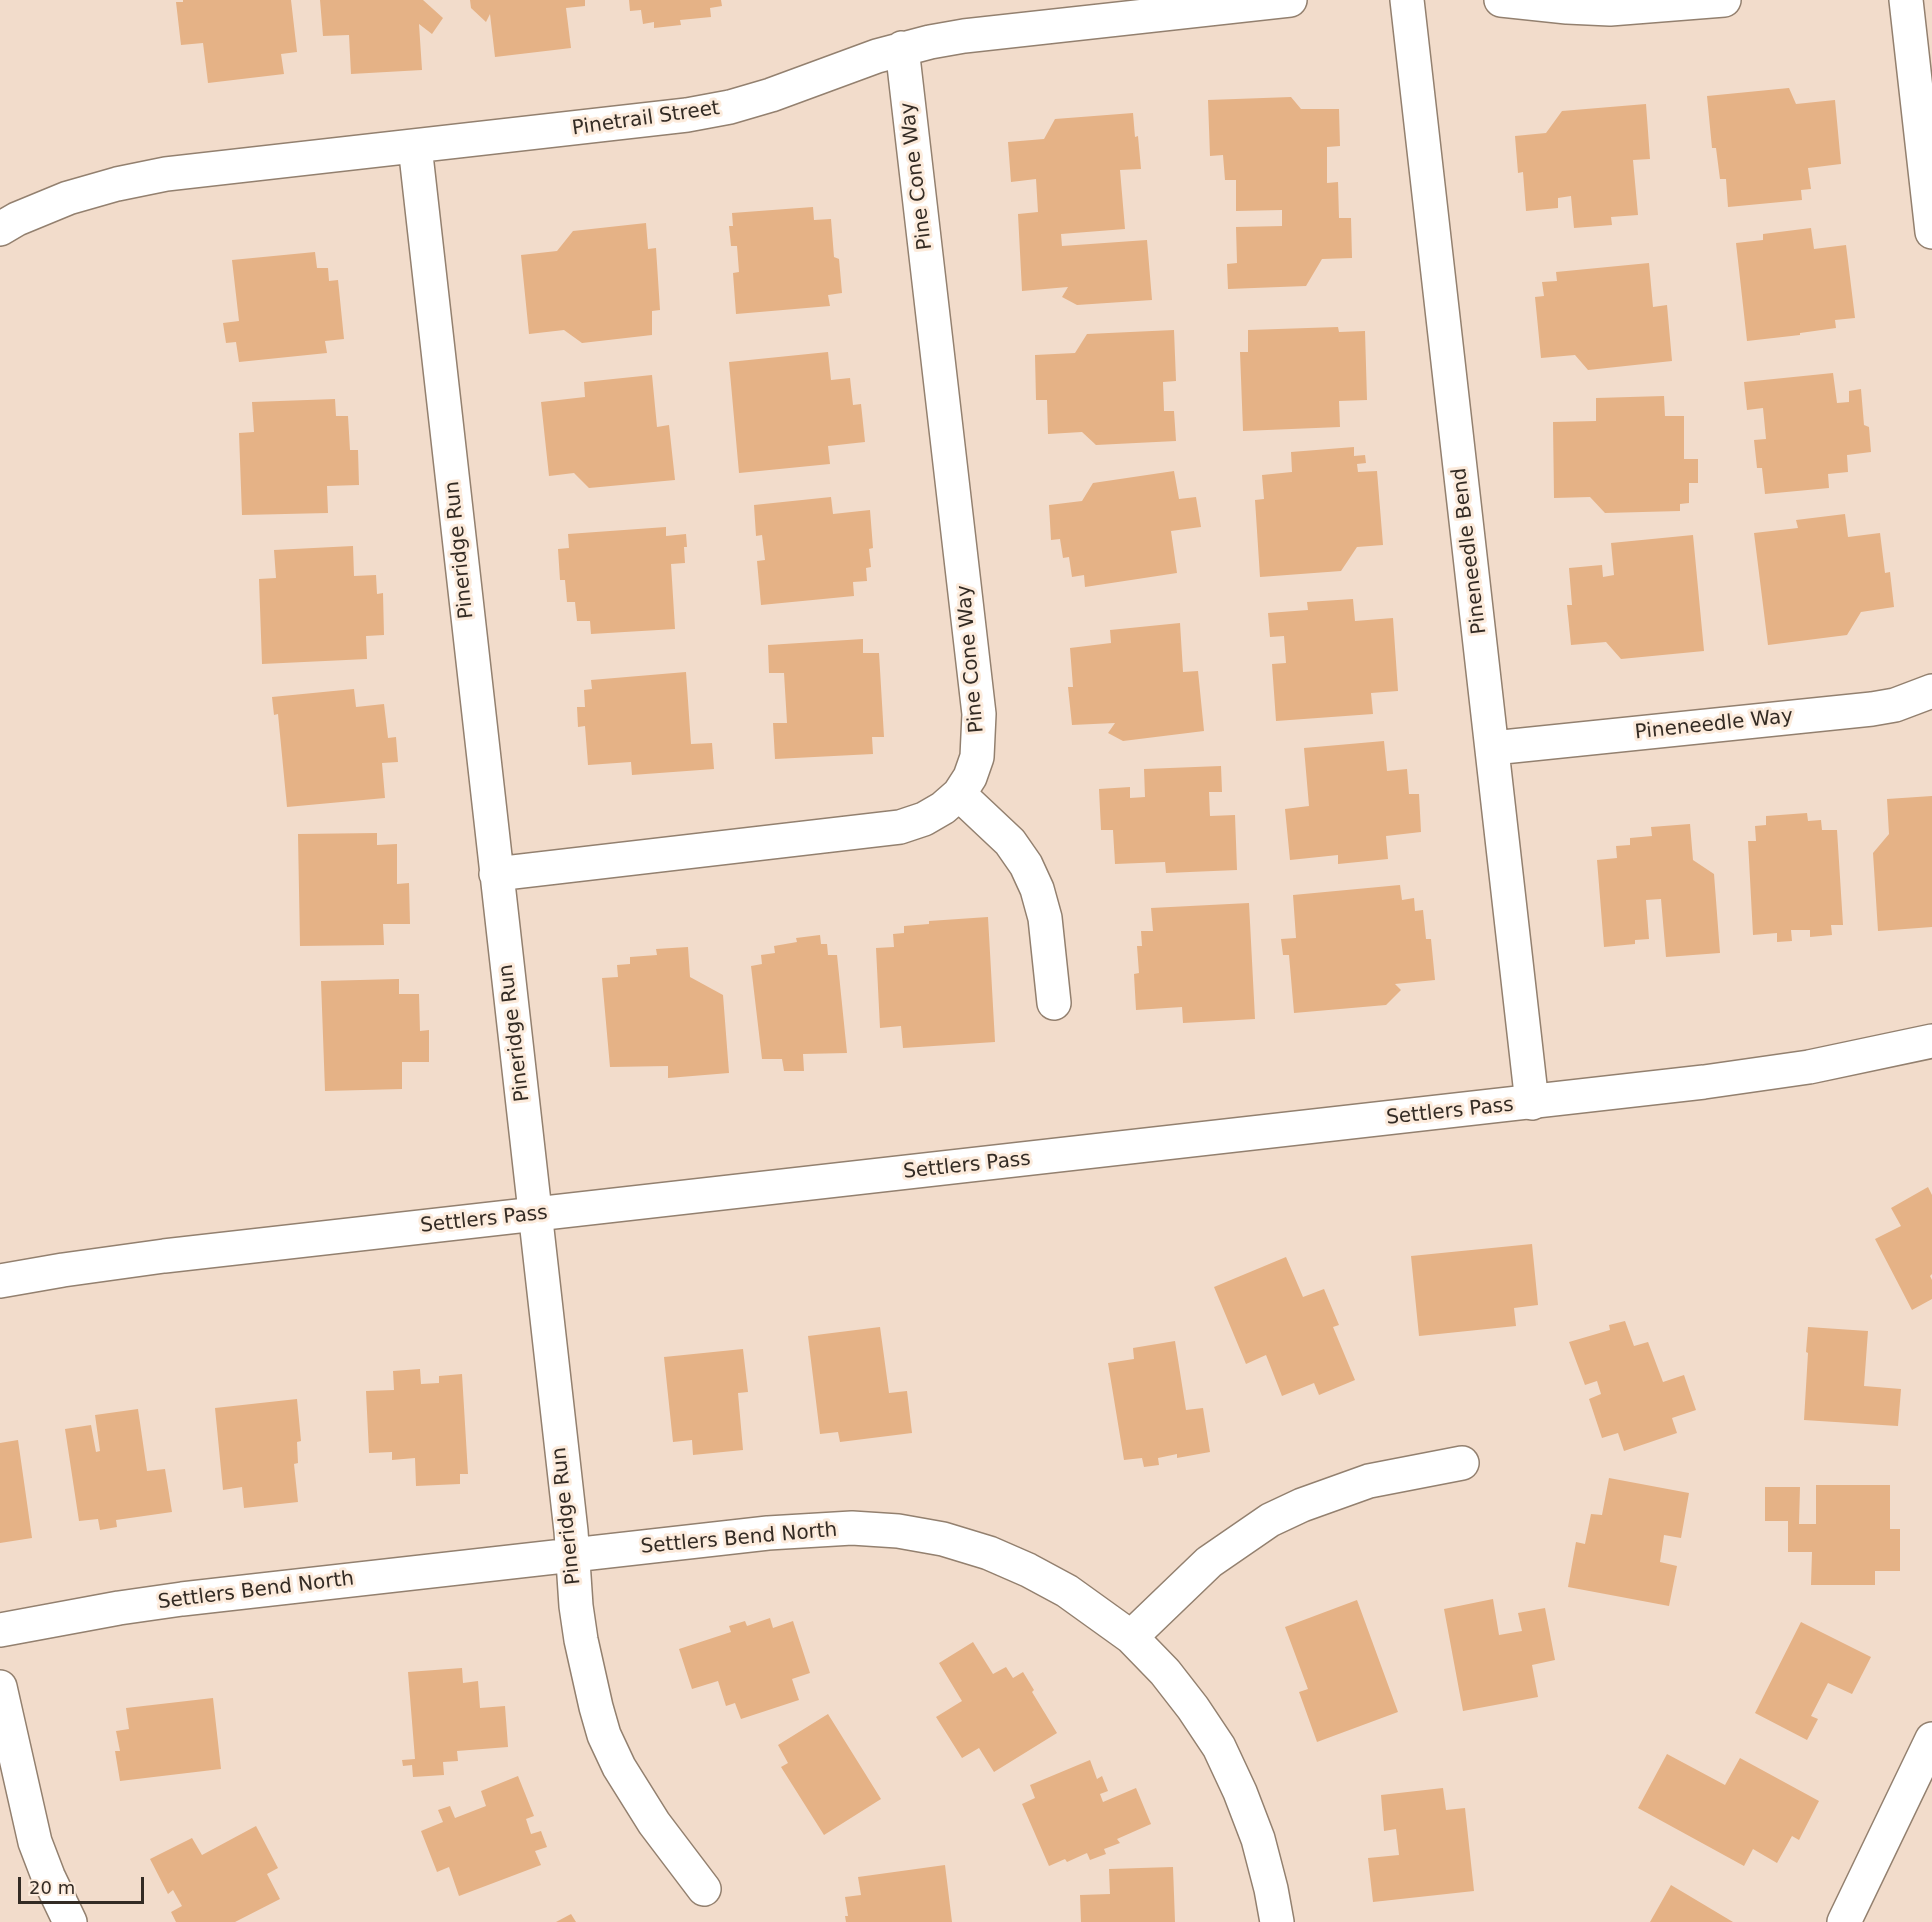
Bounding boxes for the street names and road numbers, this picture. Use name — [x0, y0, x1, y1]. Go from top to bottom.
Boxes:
street label: Pinetrail Street — [571, 97, 721, 141]
street label: Pine Cone Way — [896, 101, 938, 251]
street label: Pineneedle Bend — [1448, 466, 1492, 636]
street label: Pineridge Run — [441, 480, 479, 620]
street label: Pine Cone Way — [953, 584, 989, 734]
street label: Pineneedle Way — [1634, 705, 1794, 745]
street label: Pineridge Run — [495, 963, 535, 1103]
street label: Settlers Pass — [1385, 1093, 1515, 1131]
street label: Settlers Pass — [902, 1147, 1032, 1185]
street label: Settlers Pass — [419, 1201, 549, 1239]
street label: Pineridge Run — [548, 1446, 586, 1586]
street label: Settlers Bend North — [640, 1518, 838, 1560]
street label: Settlers Bend North — [157, 1567, 355, 1615]

